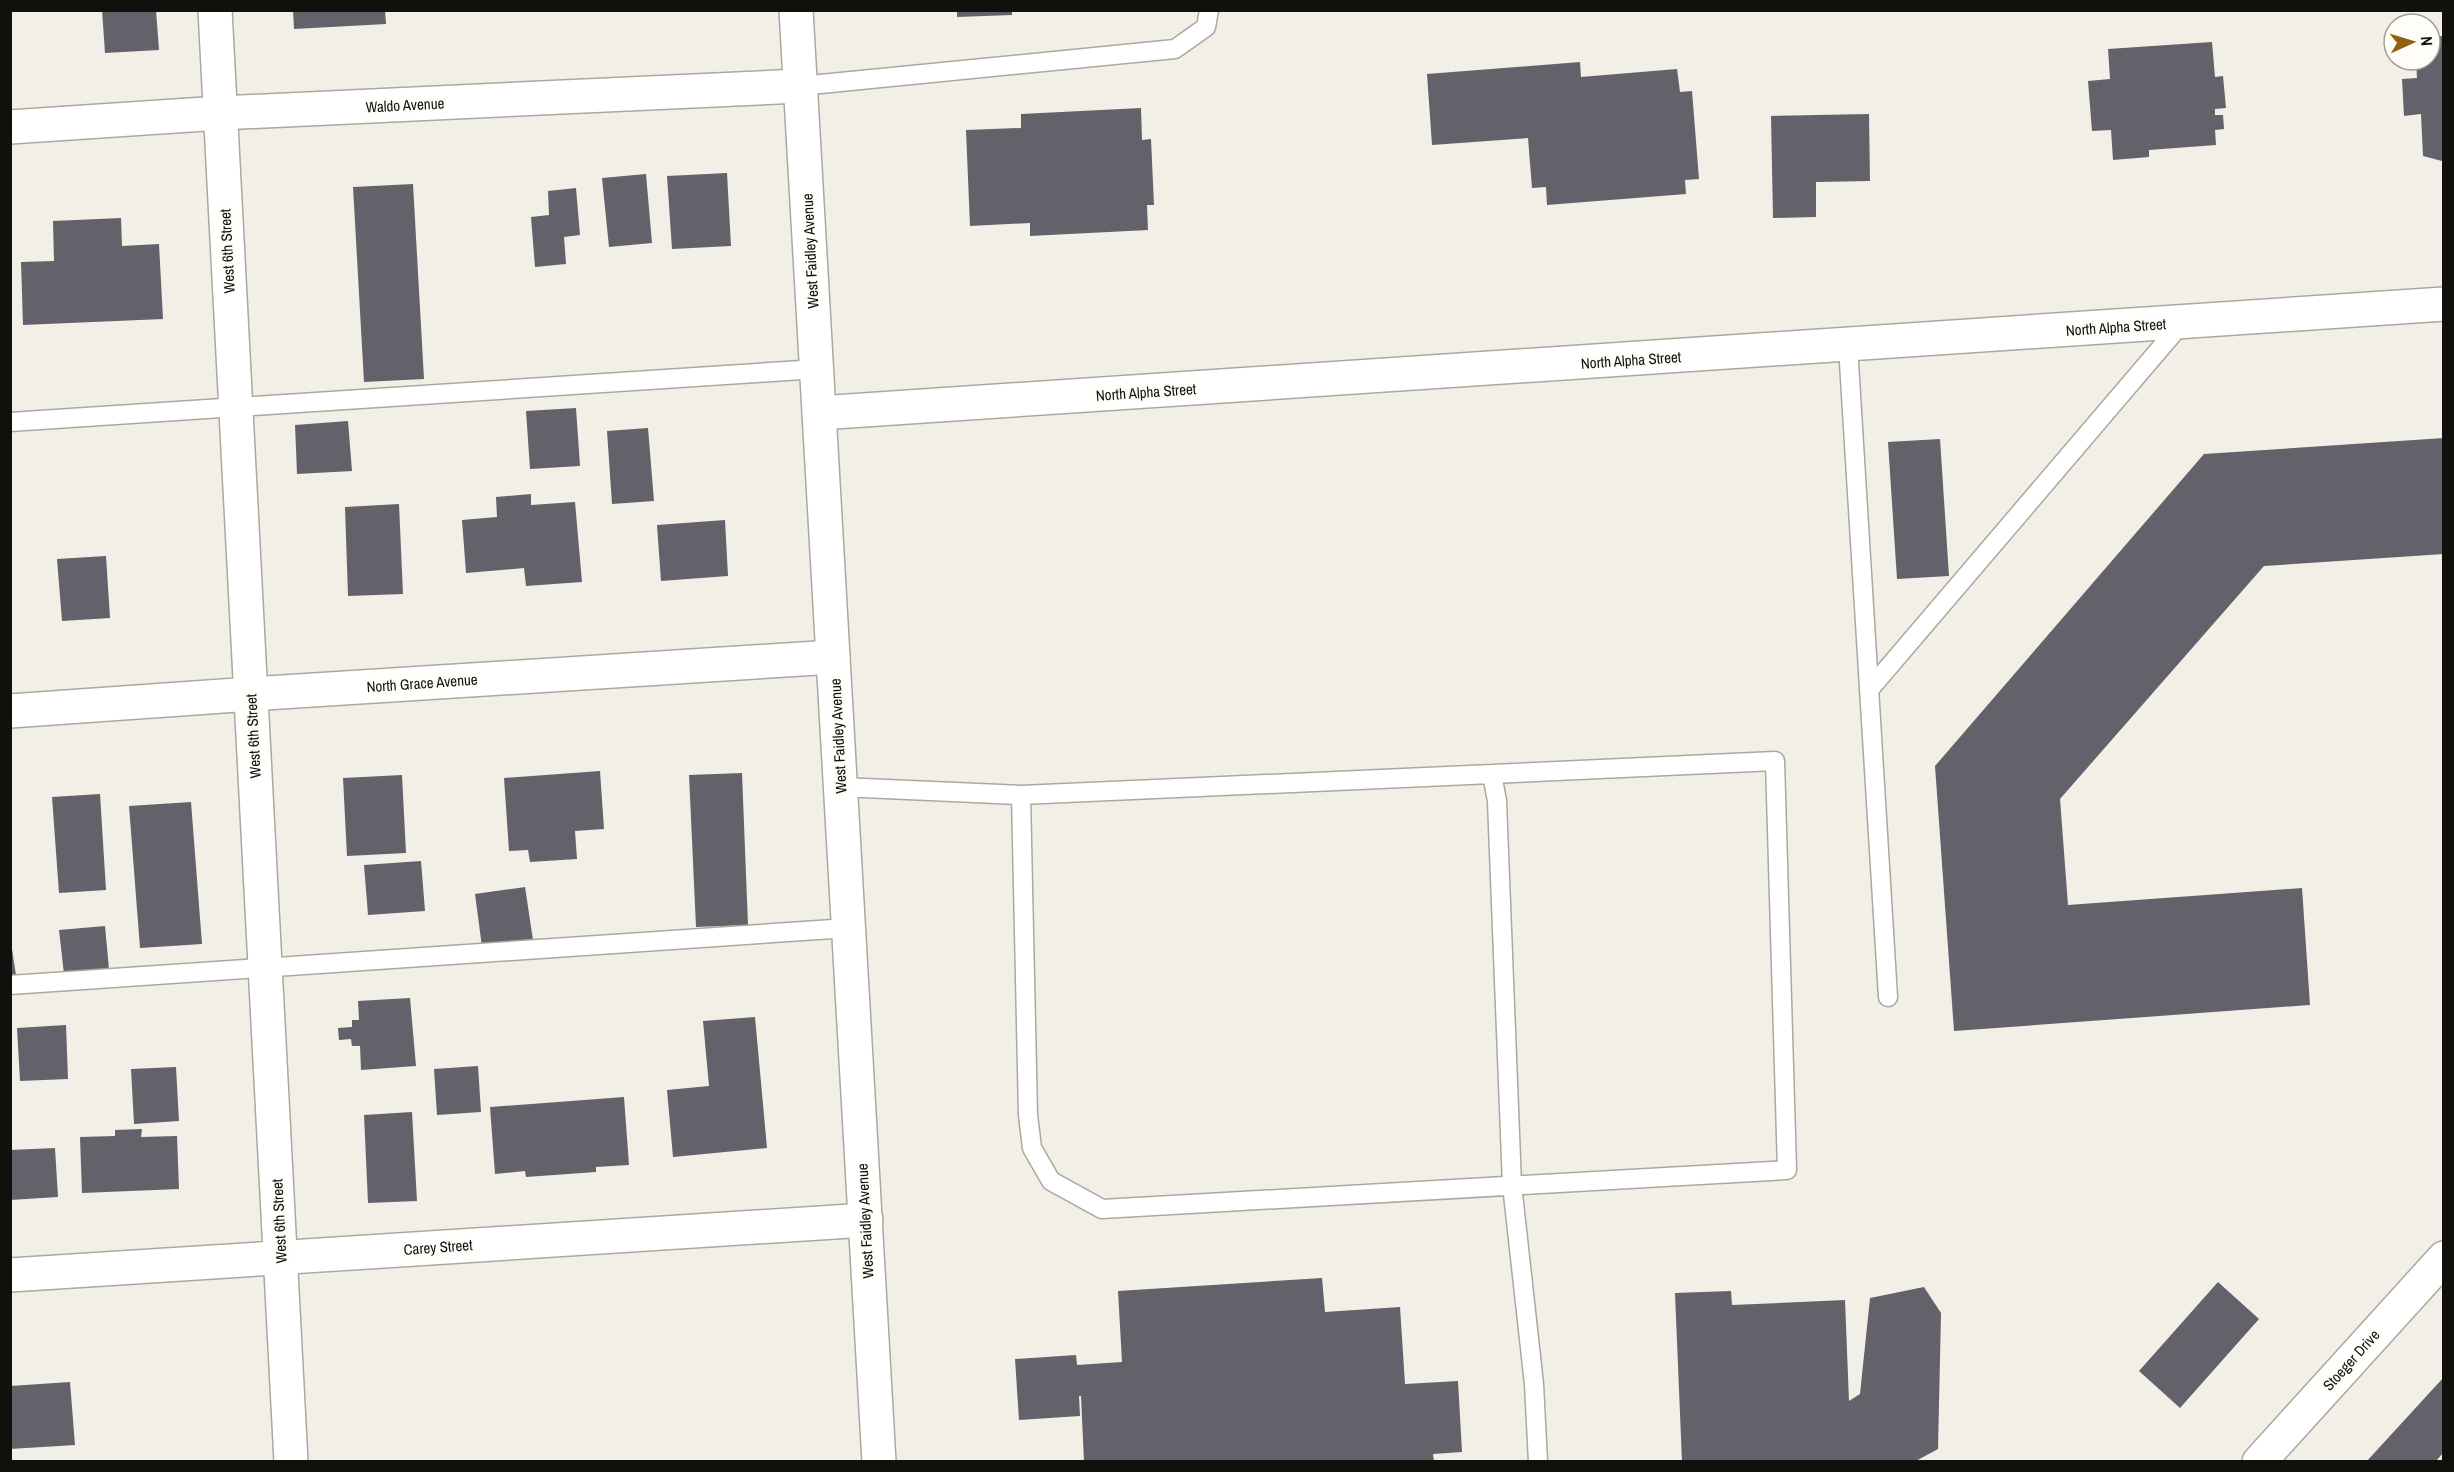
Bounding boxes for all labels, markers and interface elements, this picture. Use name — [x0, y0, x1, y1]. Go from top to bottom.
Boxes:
north arrow — [2382, 12, 2442, 72]
text: N — [2416, 35, 2438, 46]
street label: Waldo Avenue — [365, 92, 445, 118]
street label: West Faidley Avenue — [796, 193, 824, 309]
street label: West 6th Street — [214, 208, 240, 294]
street label: North Alpha Street — [2065, 313, 2167, 341]
street label: North Alpha Street — [1580, 346, 1682, 374]
street label: North Alpha Street — [1095, 378, 1197, 406]
street label: North Grace Avenue — [366, 669, 478, 697]
street label: West Faidley Avenue — [824, 678, 852, 794]
street label: West 6th Street — [240, 693, 266, 779]
street label: West Faidley Avenue — [851, 1163, 879, 1279]
street label: West 6th Street — [266, 1178, 292, 1264]
street label: Carey Street — [403, 1234, 474, 1260]
street label: Stoeger Drive — [2318, 1325, 2384, 1395]

